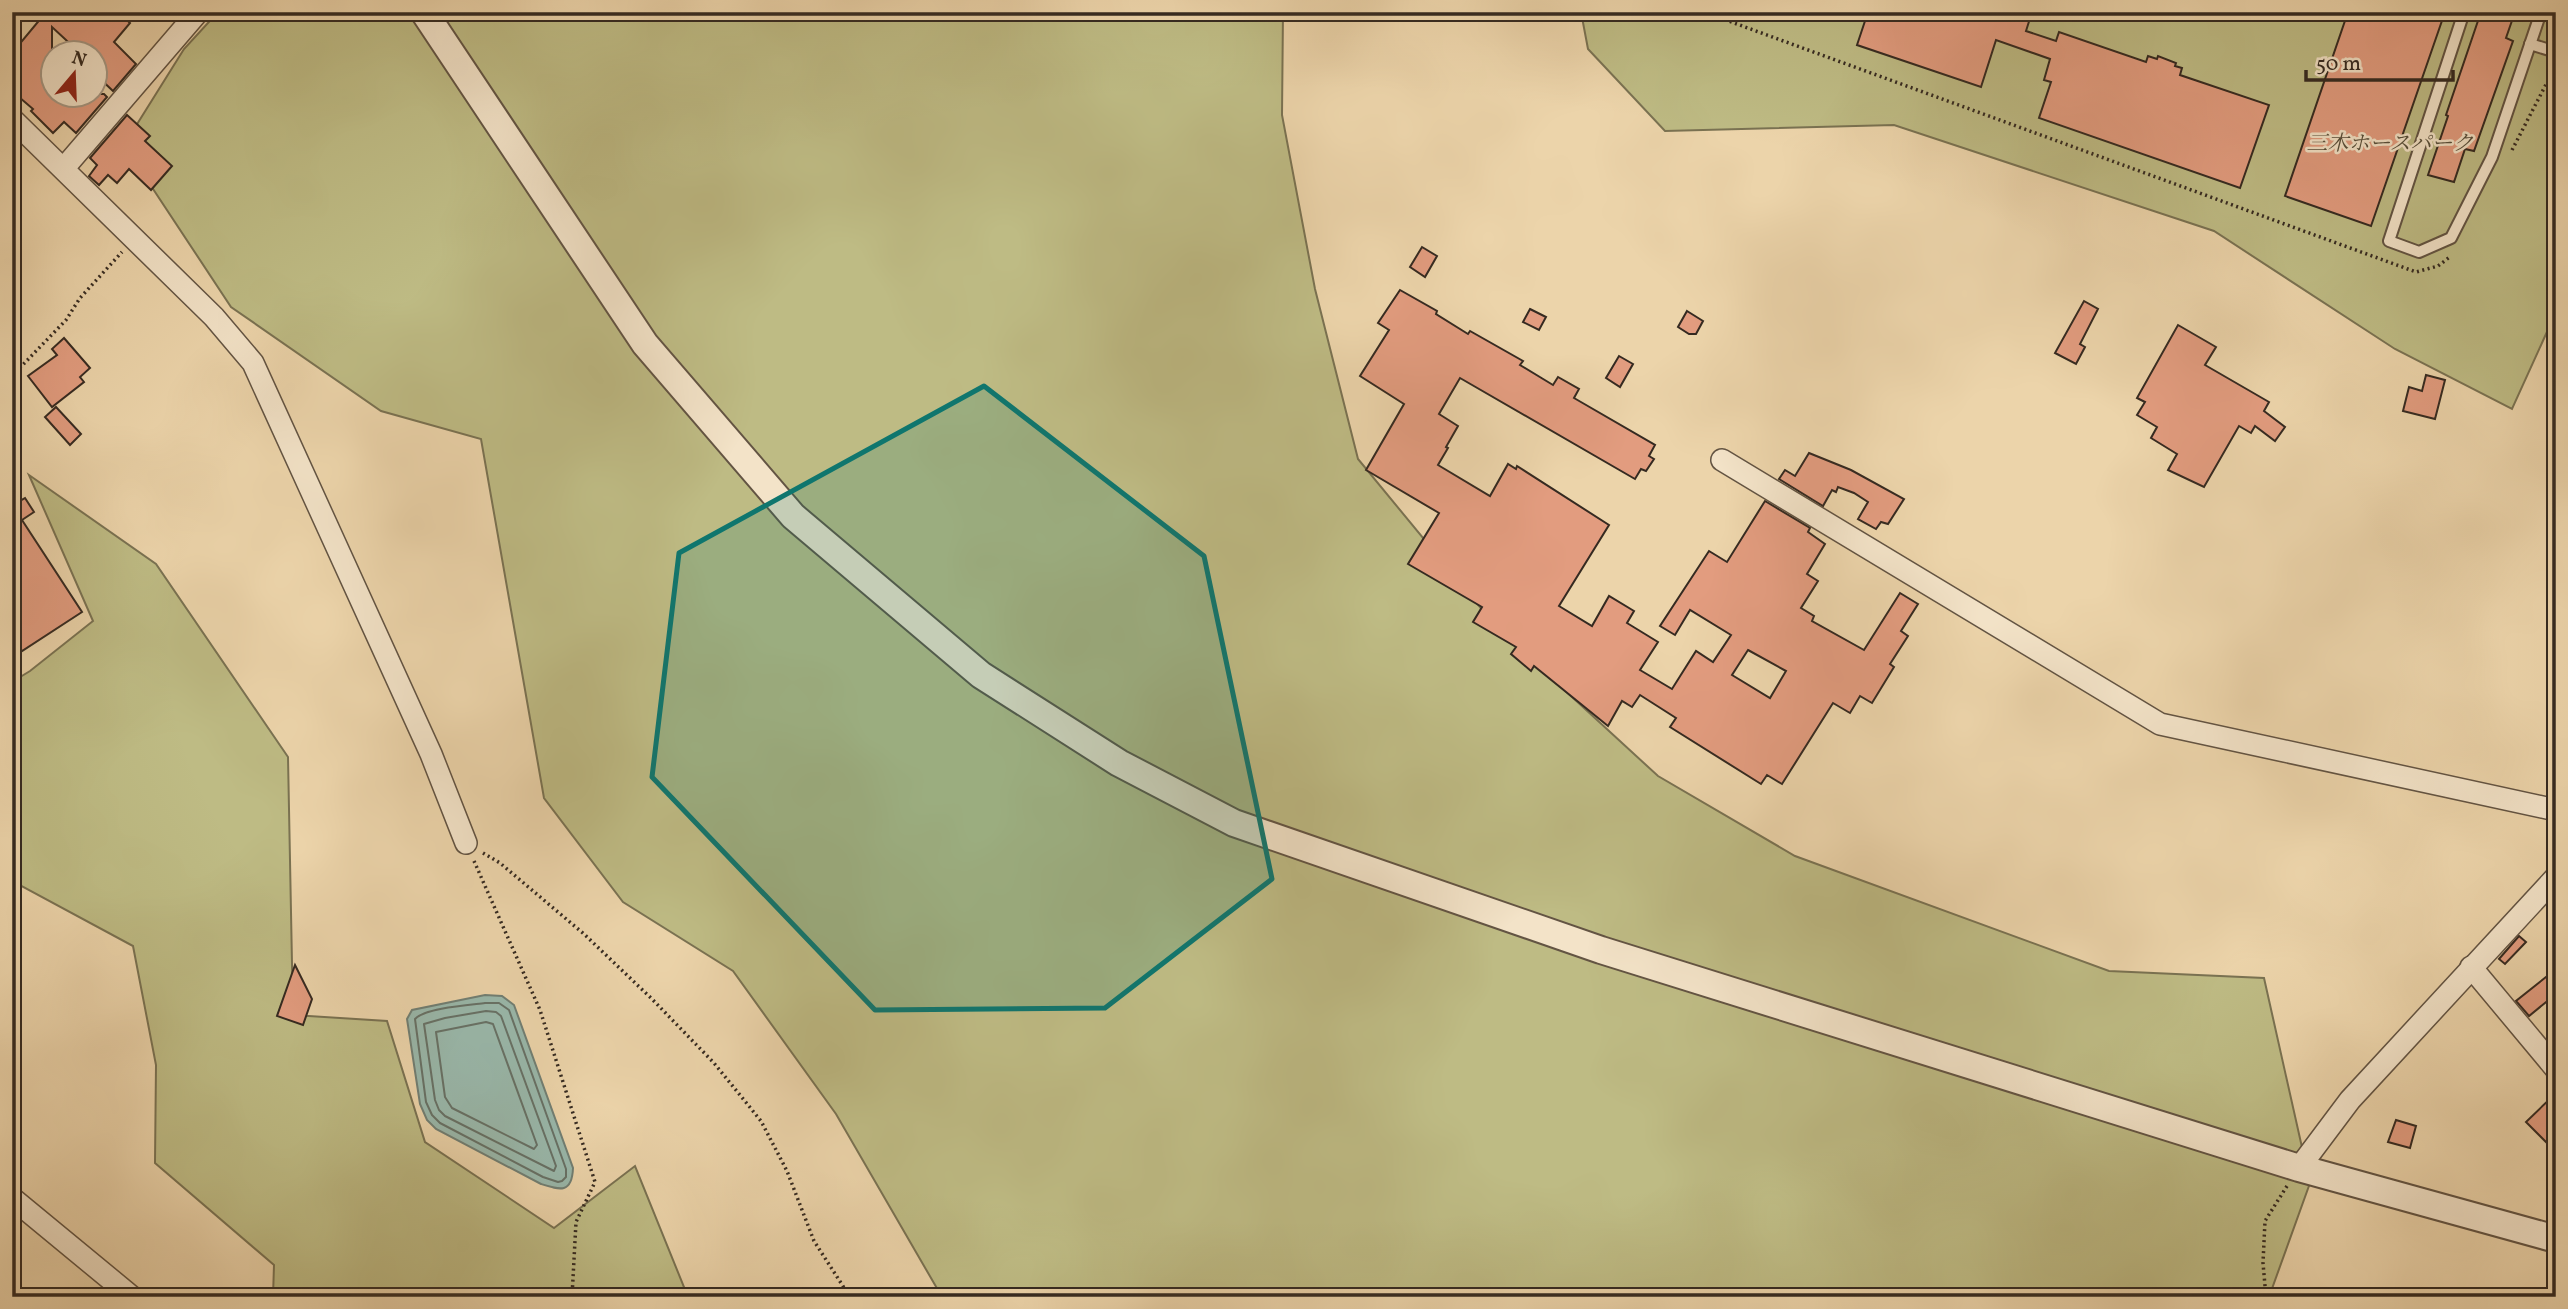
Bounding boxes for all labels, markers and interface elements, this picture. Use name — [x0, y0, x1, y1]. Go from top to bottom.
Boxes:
north arrow — [38, 38, 108, 108]
scale bar — [2306, 38, 2452, 82]
text: N — [68, 45, 90, 74]
text: 50 m — [2316, 50, 2361, 79]
park label: 三木ホースパーク — [2307, 130, 2473, 159]

